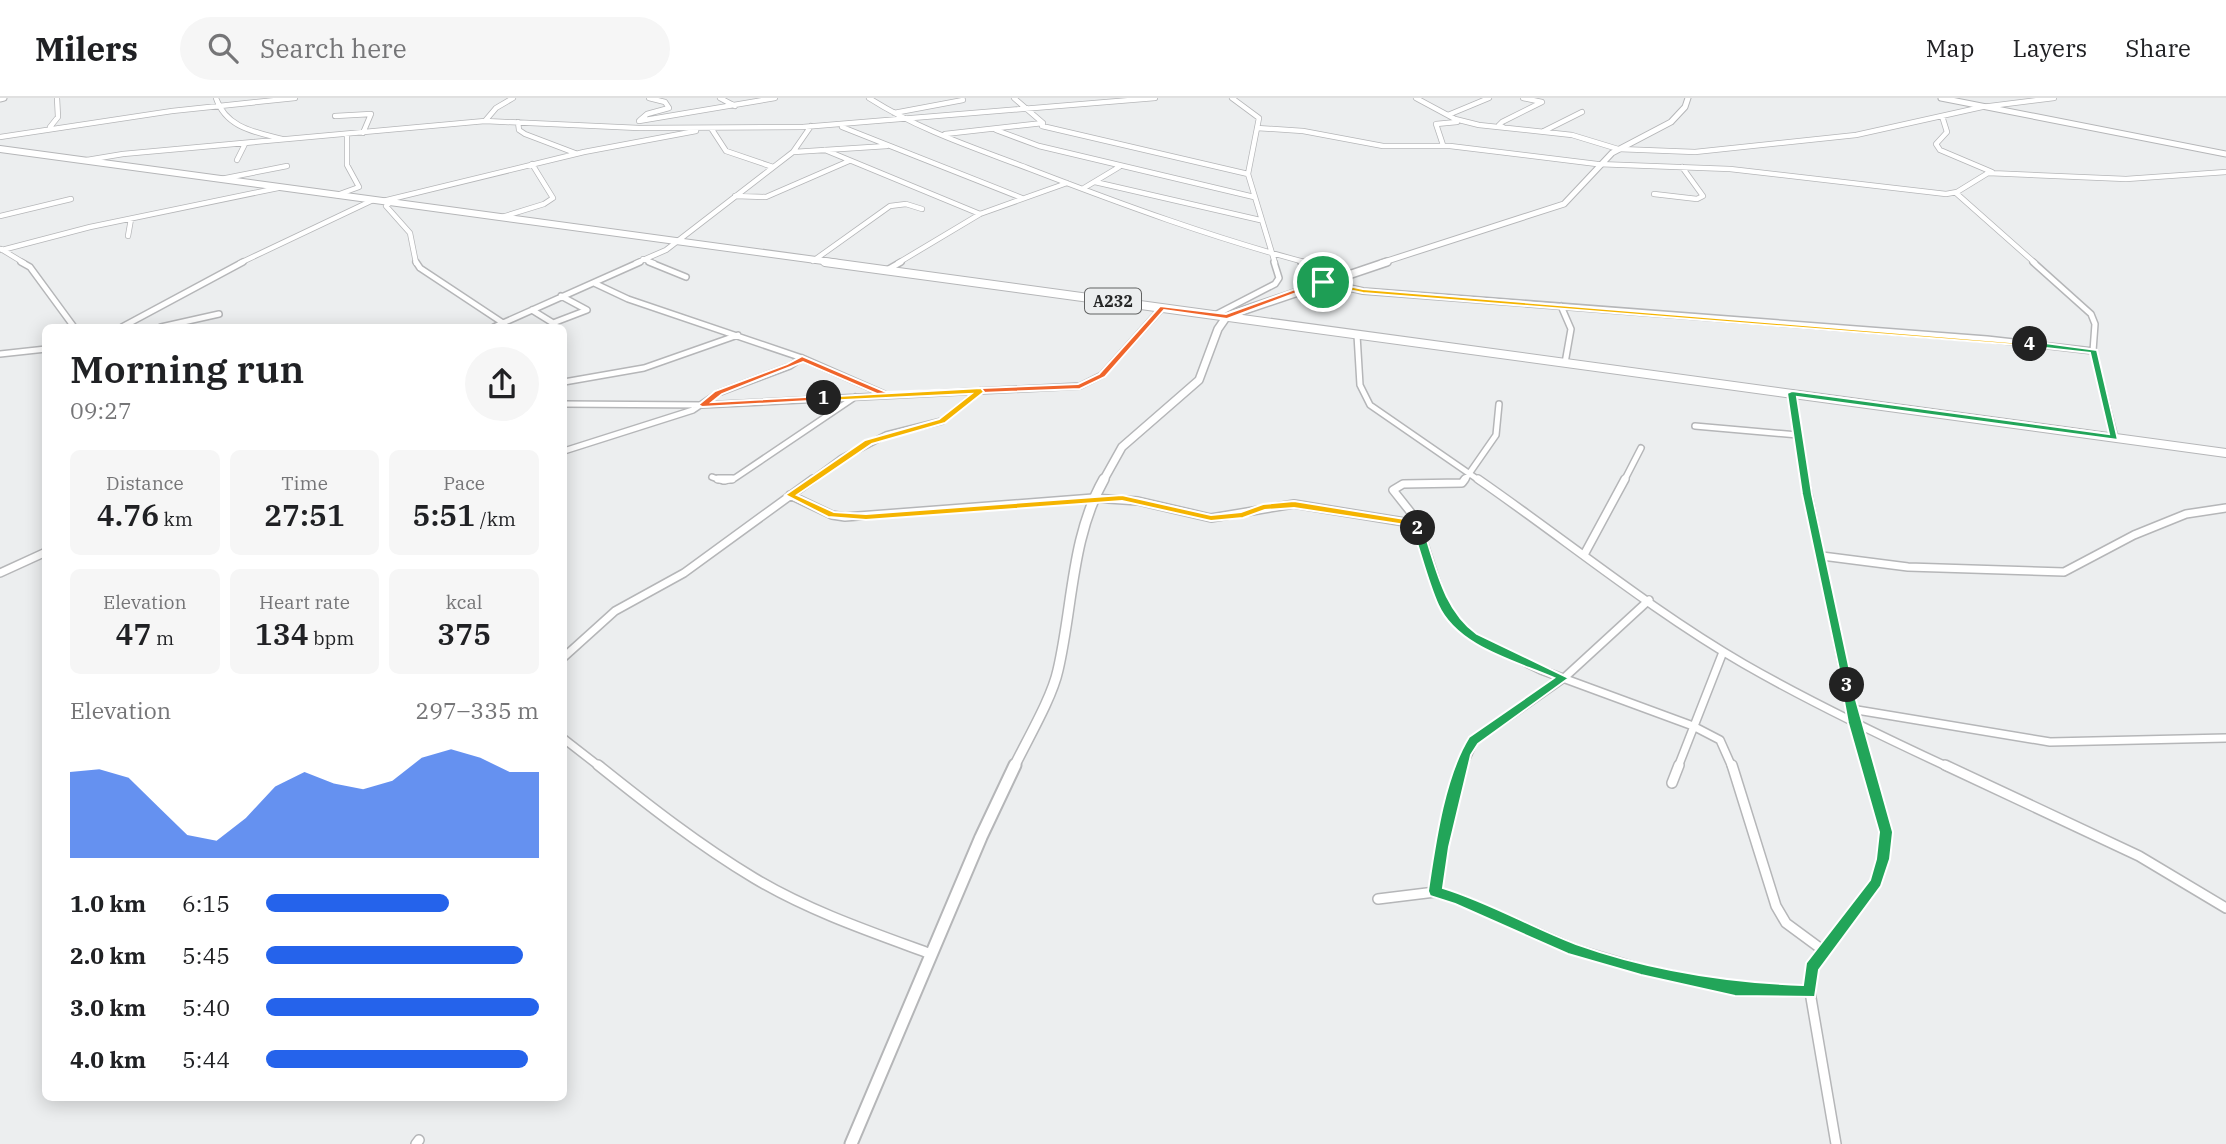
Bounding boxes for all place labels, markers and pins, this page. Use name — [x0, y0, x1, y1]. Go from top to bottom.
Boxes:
pin — [1293, 252, 1353, 312]
pin: 4 — [2012, 327, 2048, 362]
pin: 1 — [806, 380, 842, 416]
pin: 2 — [1400, 510, 1436, 546]
pin: 3 — [1829, 668, 1864, 702]

